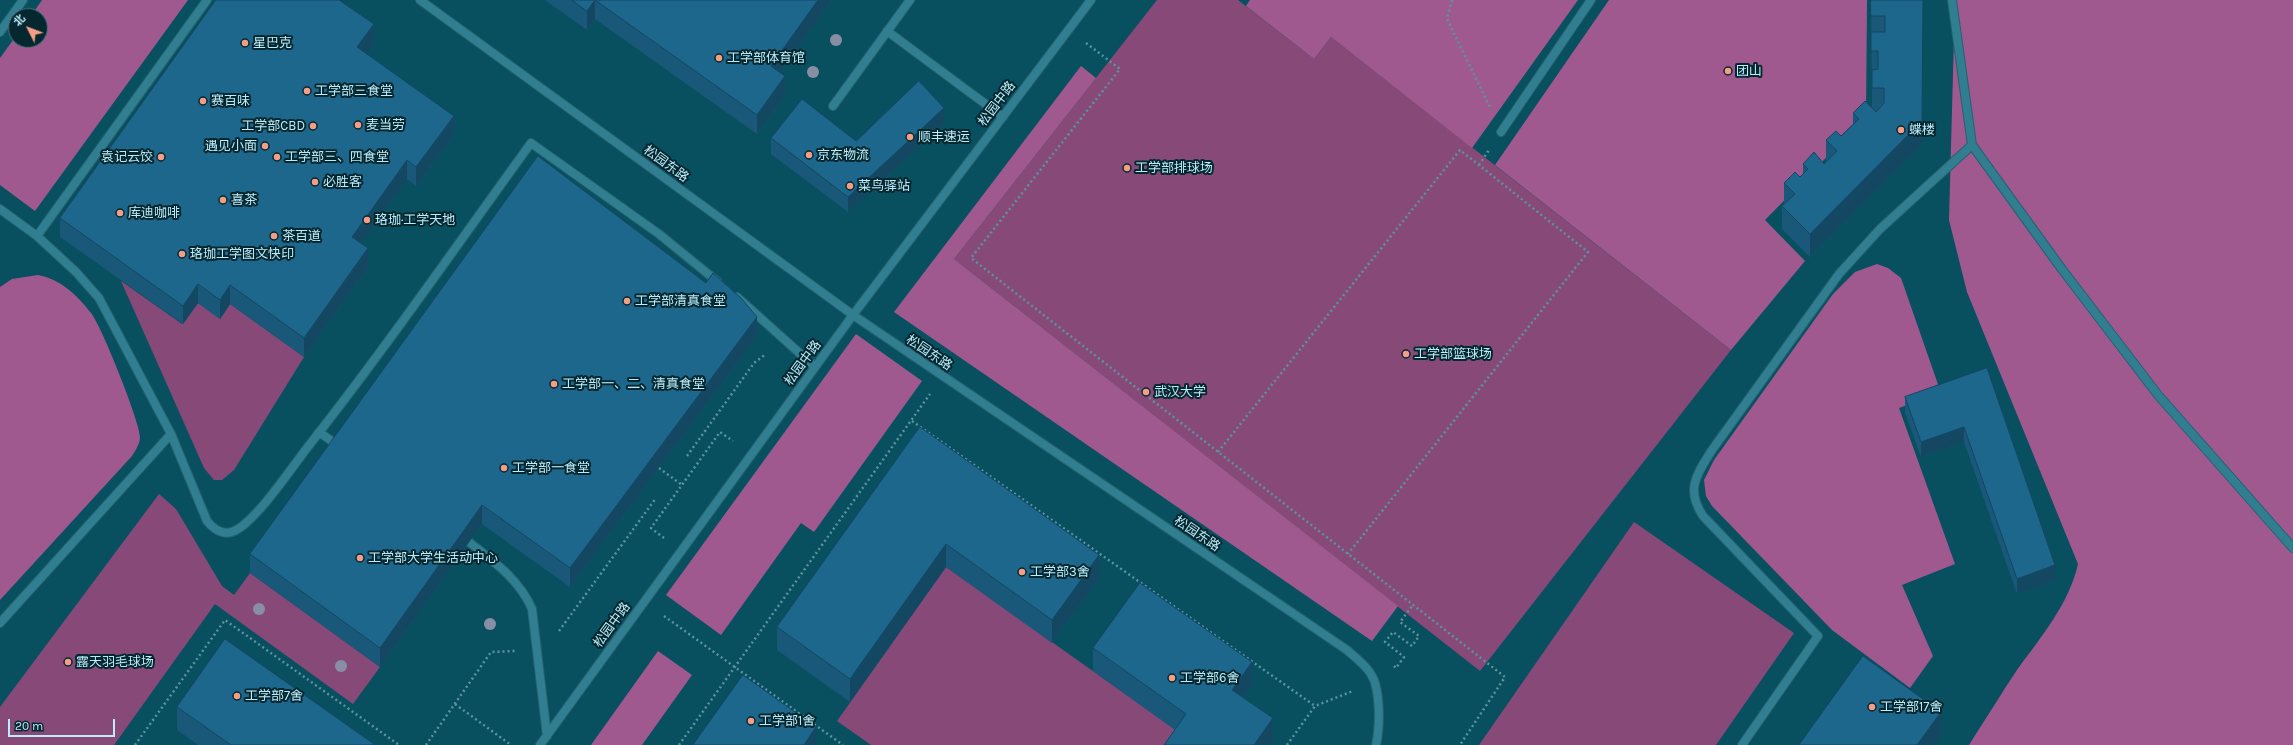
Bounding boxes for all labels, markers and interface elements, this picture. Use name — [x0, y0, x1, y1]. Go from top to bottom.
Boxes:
north arrow — [8, 8, 48, 48]
text: 北 — [11, 12, 28, 29]
place label: 星巴克 — [253, 35, 292, 51]
marker: 星巴克 — [240, 38, 250, 48]
place label: 工学部体育馆 — [727, 50, 805, 66]
marker: 工学部体育馆 — [714, 53, 724, 63]
place label: 团山 — [1736, 63, 1762, 79]
marker: 团山 — [1723, 66, 1733, 76]
street label: 松园中路 — [975, 79, 1019, 129]
place label: 工学部三食堂 — [315, 83, 393, 99]
marker: 工学部三食堂 — [302, 86, 312, 96]
place label: 赛百味 — [211, 93, 250, 109]
marker: 赛百味 — [198, 96, 208, 106]
place label: 麦当劳 — [366, 117, 405, 133]
place label: 工学部CBD — [241, 118, 305, 134]
marker: 麦当劳 — [353, 120, 363, 130]
marker: 工学部CBD — [308, 121, 318, 131]
place label: 蝶楼 — [1909, 122, 1935, 138]
marker: 蝶楼 — [1896, 125, 1906, 135]
place label: 顺丰速运 — [918, 129, 970, 145]
marker: 顺丰速运 — [905, 132, 915, 142]
place label: 遇见小面 — [205, 138, 257, 154]
marker: 遇见小面 — [260, 141, 270, 151]
street label: 松园东路 — [640, 142, 692, 186]
place label: 京东物流 — [817, 147, 869, 163]
place label: 袁记云饺 — [101, 149, 153, 165]
place label: 工学部三、四食堂 — [285, 149, 389, 165]
marker: 京东物流 — [804, 150, 814, 160]
marker: 袁记云饺 — [156, 152, 166, 162]
marker: 工学部三、四食堂 — [272, 152, 282, 162]
place label: 工学部排球场 — [1135, 160, 1213, 176]
marker: 工学部排球场 — [1122, 163, 1132, 173]
place label: 必胜客 — [323, 174, 362, 190]
marker: 必胜客 — [310, 177, 320, 187]
place label: 菜鸟驿站 — [858, 178, 910, 194]
marker: 菜鸟驿站 — [845, 181, 855, 191]
place label: 喜茶 — [231, 192, 257, 208]
marker: 喜茶 — [218, 195, 228, 205]
place label: 库迪咖啡 — [128, 205, 180, 221]
marker: 库迪咖啡 — [115, 208, 125, 218]
place label: 珞珈·工学天地 — [375, 212, 455, 228]
marker: 珞珈·工学天地 — [362, 215, 372, 225]
place label: 茶百道 — [282, 228, 321, 244]
marker: 茶百道 — [269, 231, 279, 241]
place label: 珞珈工学图文快印 — [190, 246, 294, 262]
marker: 珞珈工学图文快印 — [177, 249, 187, 259]
place label: 工学部清真食堂 — [635, 293, 726, 309]
marker: 工学部清真食堂 — [622, 296, 632, 306]
street label: 松园东路 — [903, 332, 955, 374]
street label: 松园中路 — [781, 337, 825, 389]
place label: 工学部篮球场 — [1414, 346, 1492, 362]
marker: 工学部篮球场 — [1401, 349, 1411, 359]
place label: 工学部一、二、清真食堂 — [562, 376, 705, 392]
marker: 工学部一、二、清真食堂 — [549, 379, 559, 389]
place label: 武汉大学 — [1154, 384, 1206, 400]
marker: 武汉大学 — [1141, 387, 1151, 397]
place label: 工学部一食堂 — [512, 460, 590, 476]
marker: 工学部一食堂 — [499, 463, 509, 473]
street label: 松园东路 — [1171, 513, 1223, 555]
place label: 工学部大学生活动中心 — [368, 550, 498, 566]
marker: 工学部大学生活动中心 — [355, 553, 365, 563]
place label: 工学部3舍 — [1030, 564, 1090, 580]
marker: 工学部3舍 — [1017, 567, 1027, 577]
street label: 松园中路 — [590, 599, 634, 651]
place label: 露天羽毛球场 — [76, 654, 154, 670]
marker: 露天羽毛球场 — [63, 657, 73, 667]
place label: 工学部6舍 — [1180, 670, 1239, 686]
marker: 工学部6舍 — [1167, 673, 1177, 683]
place label: 工学部7舍 — [245, 688, 303, 704]
marker: 工学部7舍 — [232, 691, 242, 701]
place label: 工学部17舍 — [1880, 699, 1942, 715]
marker: 工学部17舍 — [1867, 702, 1877, 712]
scale bar — [10, 711, 117, 737]
place label: 工学部1舍 — [759, 713, 815, 729]
marker: 工学部1舍 — [746, 716, 756, 726]
text: 20 m — [15, 719, 43, 733]

